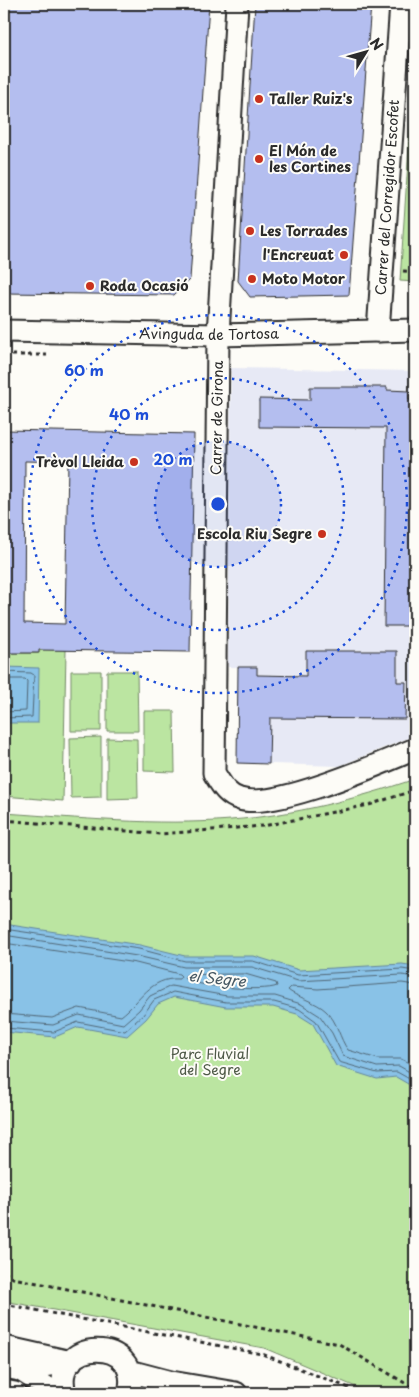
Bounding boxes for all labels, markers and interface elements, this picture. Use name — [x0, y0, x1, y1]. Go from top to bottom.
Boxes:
north arrow — [342, 28, 392, 78]
text: N — [365, 33, 389, 55]
place label: Taller Ruiz's — [269, 88, 353, 109]
marker: Taller Ruiz's — [253, 93, 265, 105]
street label: Carrer del Corregidor Escofet — [370, 99, 404, 296]
place label: El Món de les Cortines — [269, 140, 351, 177]
marker: El Món de les Cortines — [253, 153, 265, 165]
place label: Les Torrades — [260, 220, 348, 241]
marker: Les Torrades — [244, 225, 256, 237]
place label: l'Encreuat — [263, 244, 334, 265]
marker: l'Encreuat — [338, 249, 350, 261]
place label: Moto Motor — [262, 268, 346, 289]
marker: Moto Motor — [246, 273, 258, 285]
place label: Roda Ocasió — [100, 275, 189, 296]
marker: Roda Ocasió — [84, 280, 96, 292]
street label: Avinguda de Tortosa — [139, 322, 279, 345]
text: 60 m — [64, 358, 104, 381]
street label: Carrer de Girona — [205, 360, 228, 475]
text: 40 m — [109, 402, 149, 425]
text: 20 m — [154, 447, 192, 470]
place label: Trèvol Lleida — [36, 451, 124, 472]
marker: Trèvol Lleida — [128, 456, 140, 468]
centre of rings — [209, 495, 227, 513]
place label: Escola Riu Segre — [197, 523, 312, 544]
marker: Escola Riu Segre — [316, 528, 328, 540]
water label: el Segre — [187, 963, 248, 992]
park label: Parc Fluvial del Segre — [171, 1043, 249, 1080]

